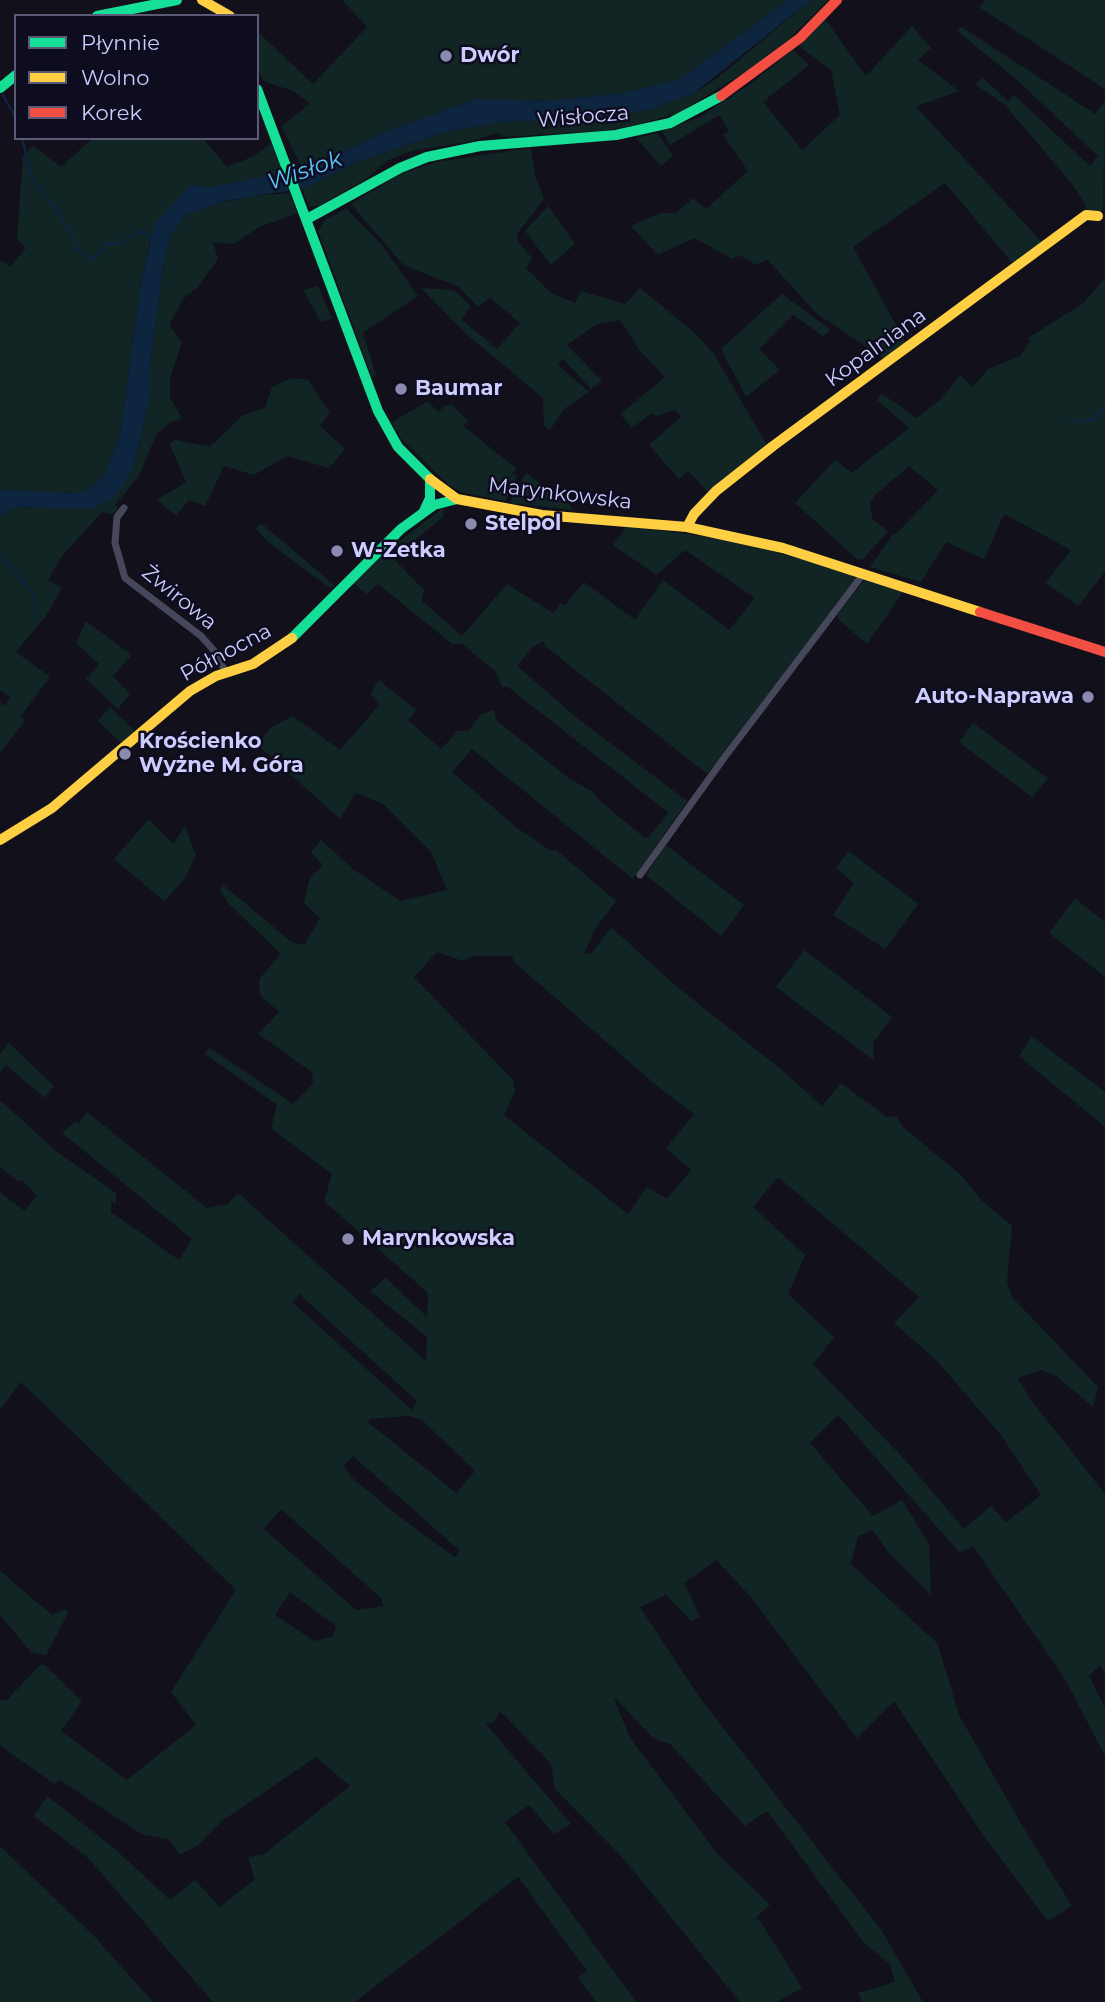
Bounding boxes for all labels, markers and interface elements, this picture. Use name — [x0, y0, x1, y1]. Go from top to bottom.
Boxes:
legend — [14, 14, 259, 140]
text: Płynnie — [81, 30, 160, 55]
place label: Dwór — [460, 43, 520, 69]
marker: Dwór — [438, 48, 454, 64]
text: Wolno — [81, 65, 149, 90]
text: Korek — [81, 100, 142, 125]
street label: Wisłocza — [536, 100, 630, 134]
water label: Wisłok — [264, 145, 346, 197]
street label: Kopalniana — [821, 303, 931, 393]
place label: Baumar — [415, 376, 502, 402]
marker: Baumar — [393, 381, 409, 397]
street label: Marynkowska — [487, 473, 633, 515]
place label: Stelpol — [485, 511, 561, 537]
marker: Stelpol — [463, 516, 479, 532]
place label: W-Zetka — [351, 538, 446, 564]
marker: W-Zetka — [329, 543, 345, 559]
street label: Żwirowa — [137, 560, 221, 636]
street label: Północna — [176, 618, 276, 688]
place label: Auto-Naprawa — [915, 684, 1074, 710]
marker: Auto-Naprawa — [1080, 689, 1096, 705]
place label: Krościenko Wyżne M. Góra — [139, 729, 304, 779]
marker: Krościenko Wyżne M. Góra — [117, 746, 133, 762]
place label: Marynkowska — [362, 1226, 515, 1252]
marker: Marynkowska — [340, 1231, 356, 1247]

